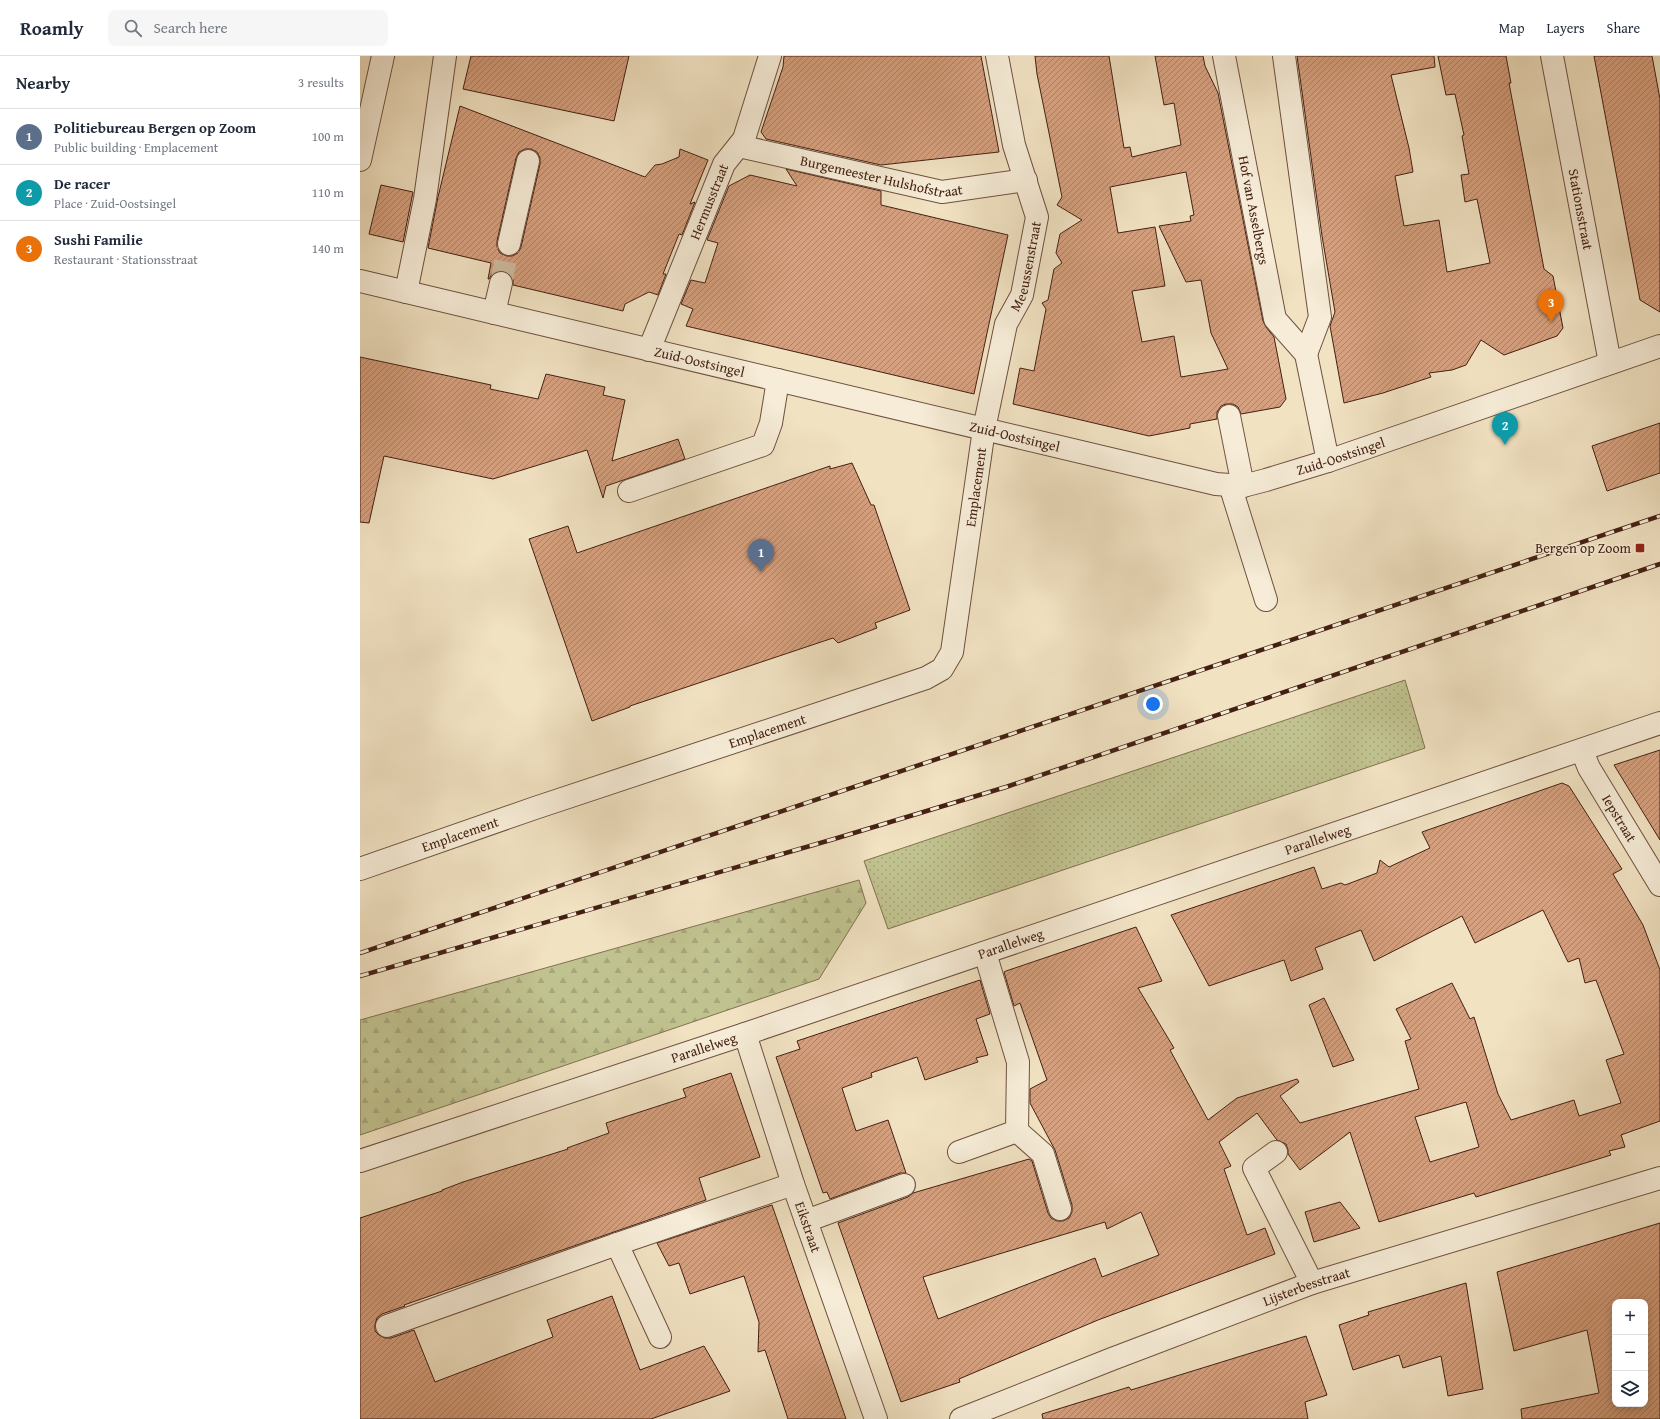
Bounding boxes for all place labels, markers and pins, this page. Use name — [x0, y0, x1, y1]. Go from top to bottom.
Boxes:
pin: 3 — [1538, 289, 1564, 322]
pin: 2 — [1492, 412, 1518, 445]
place label: Bergen op Zoom — [1535, 538, 1632, 558]
pin: 1 — [748, 539, 774, 572]
marker: Bergen op Zoom — [1634, 542, 1646, 554]

